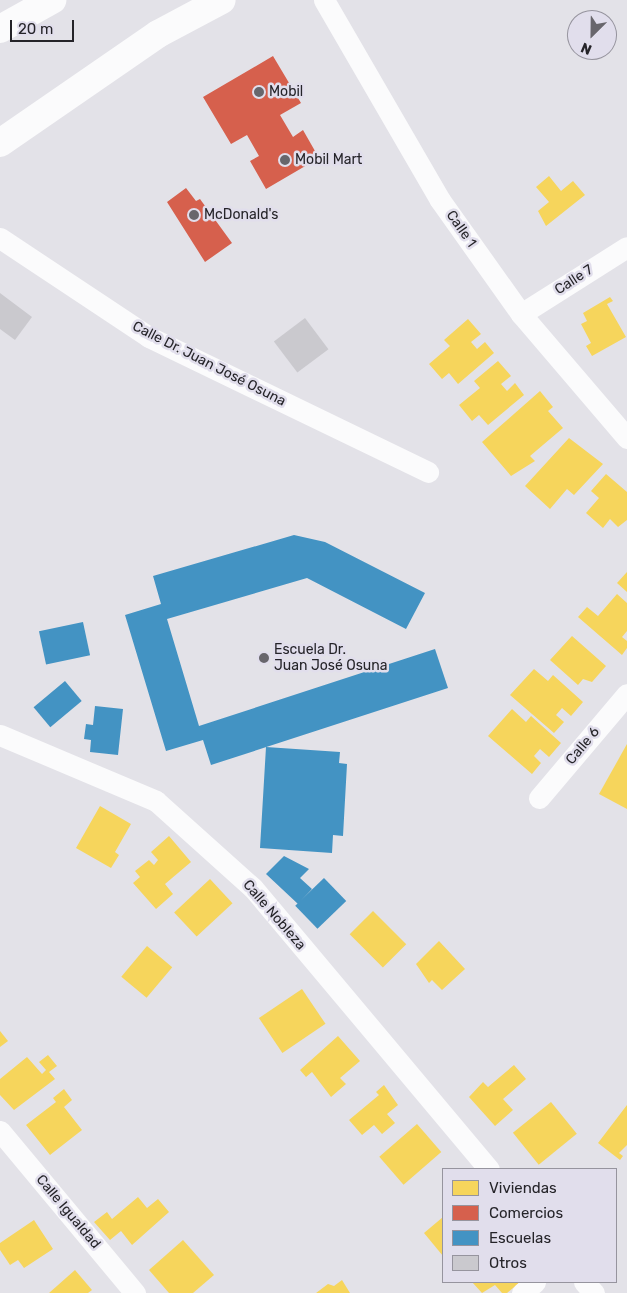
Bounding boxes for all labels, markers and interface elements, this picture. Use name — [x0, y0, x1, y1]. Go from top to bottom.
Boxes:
scale bar — [12, 10, 76, 42]
north arrow — [567, 10, 617, 60]
text: 20 m — [18, 20, 53, 38]
text: N — [578, 39, 594, 58]
place label: Mobil — [269, 84, 303, 100]
marker: Mobil — [253, 86, 265, 98]
place label: Mobil Mart — [295, 152, 362, 168]
marker: Mobil Mart — [279, 154, 291, 166]
place label: McDonald's — [204, 207, 278, 223]
street label: Calle 1 — [442, 207, 480, 251]
marker: McDonald's — [188, 209, 200, 221]
street label: Calle 7 — [552, 261, 596, 299]
street label: Calle Dr. Juan José Osuna — [130, 318, 288, 410]
place label: Escuela Dr. Juan José Osuna — [274, 642, 387, 674]
marker: Escuela Dr. Juan José Osuna — [258, 652, 270, 664]
street label: Calle 6 — [563, 724, 603, 768]
street label: Calle Nobleza — [239, 877, 309, 953]
legend — [442, 1168, 617, 1283]
street label: Calle Igualdad — [32, 1172, 104, 1252]
text: Viviendas — [489, 1179, 557, 1197]
text: Comercios — [489, 1204, 563, 1222]
text: Escuelas — [489, 1229, 551, 1247]
text: Otros — [489, 1254, 527, 1272]

